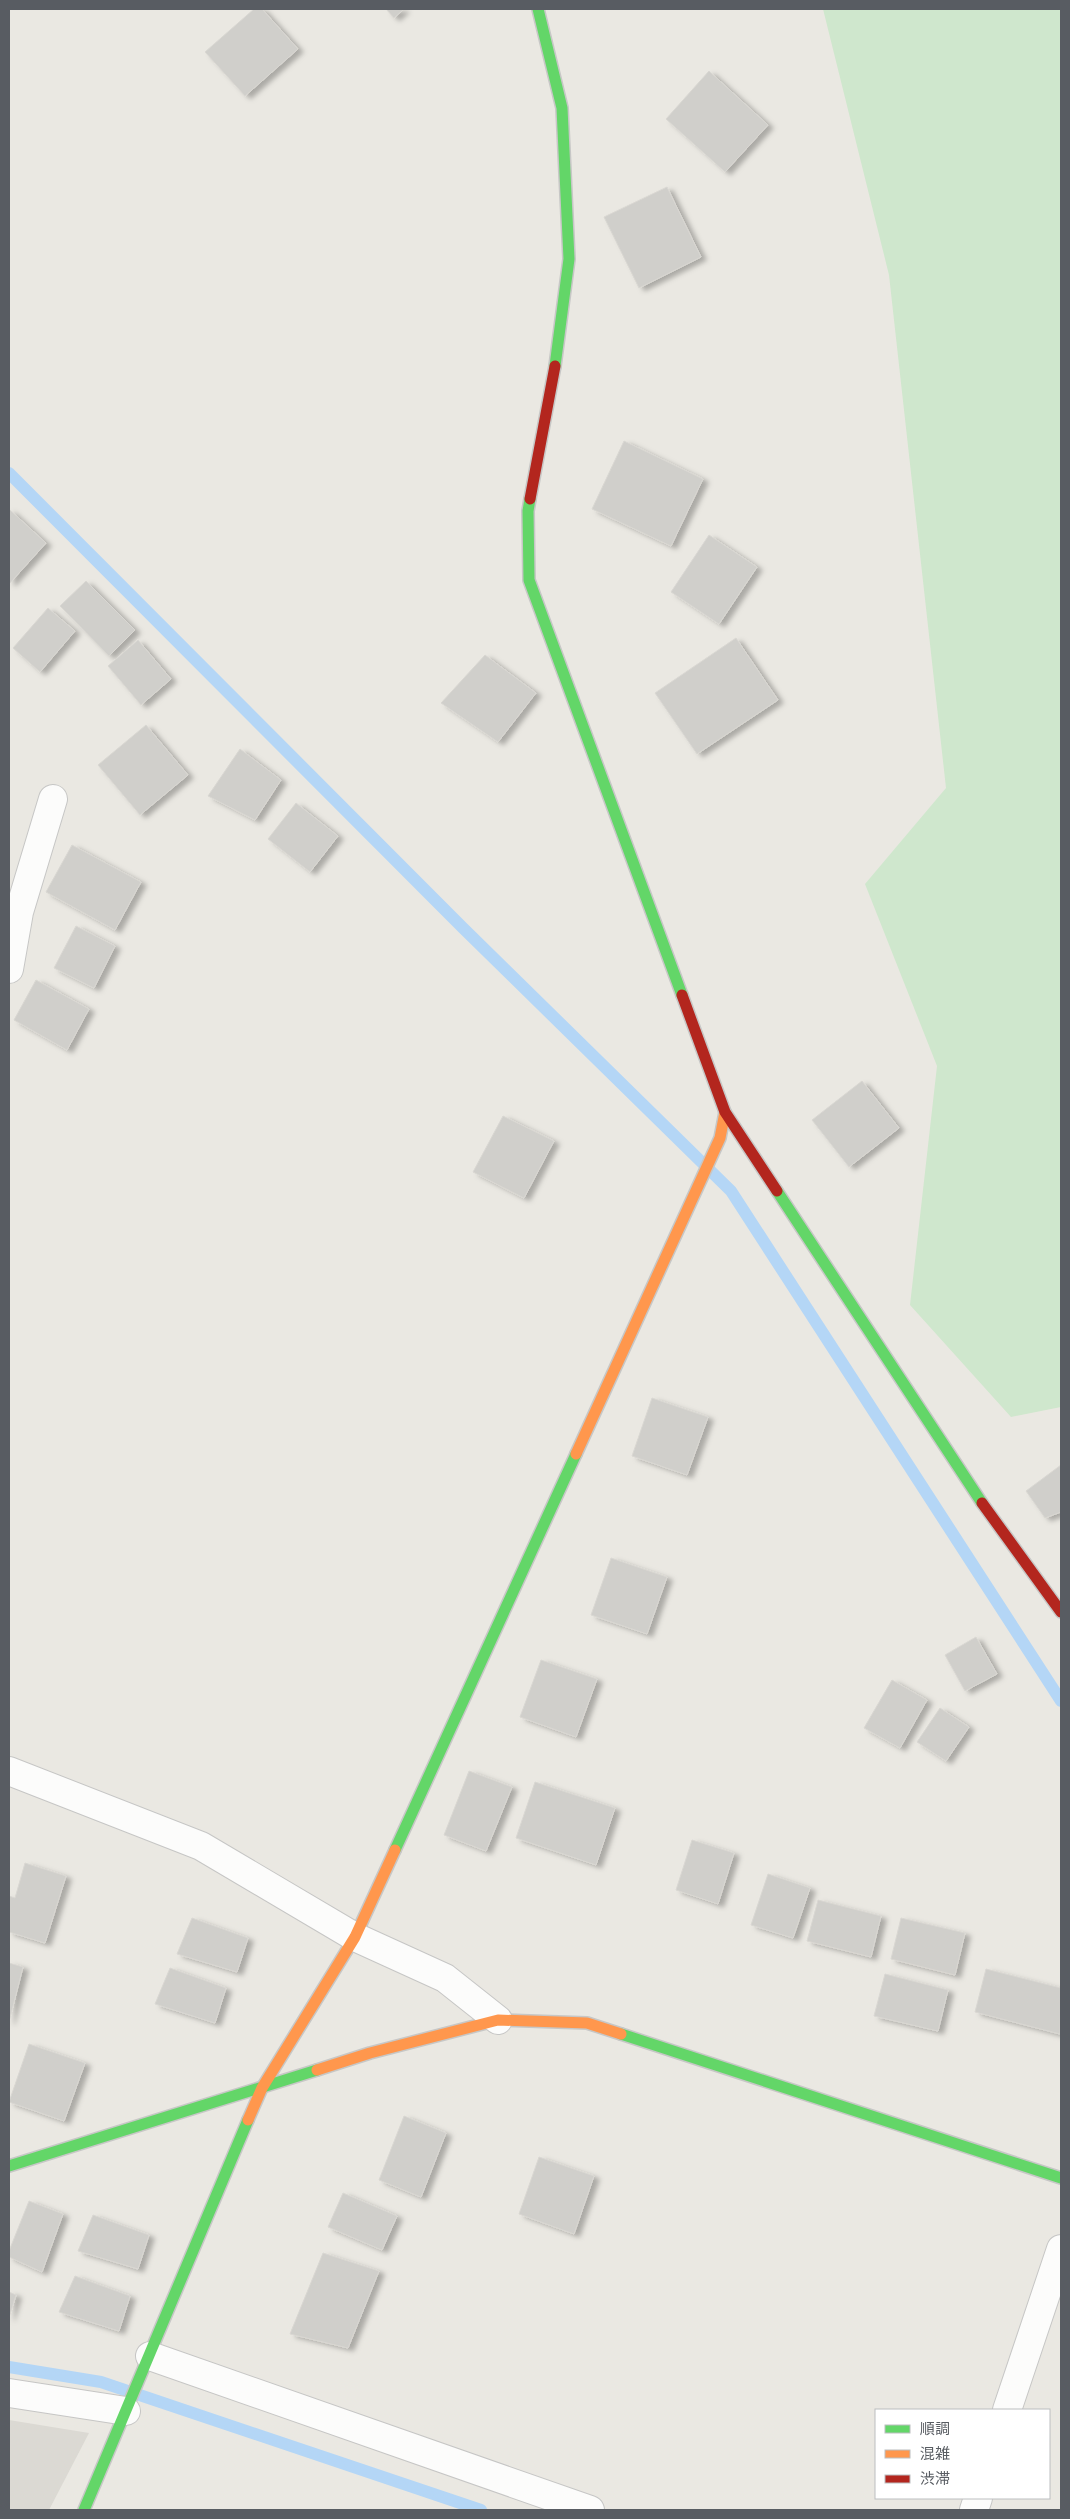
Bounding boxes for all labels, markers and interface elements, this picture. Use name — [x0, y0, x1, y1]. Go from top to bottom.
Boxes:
legend — [875, 2409, 1050, 2499]
text: 順調 — [920, 2420, 950, 2437]
text: 混雑 — [920, 2445, 950, 2462]
text: 渋滞 — [920, 2470, 950, 2487]

